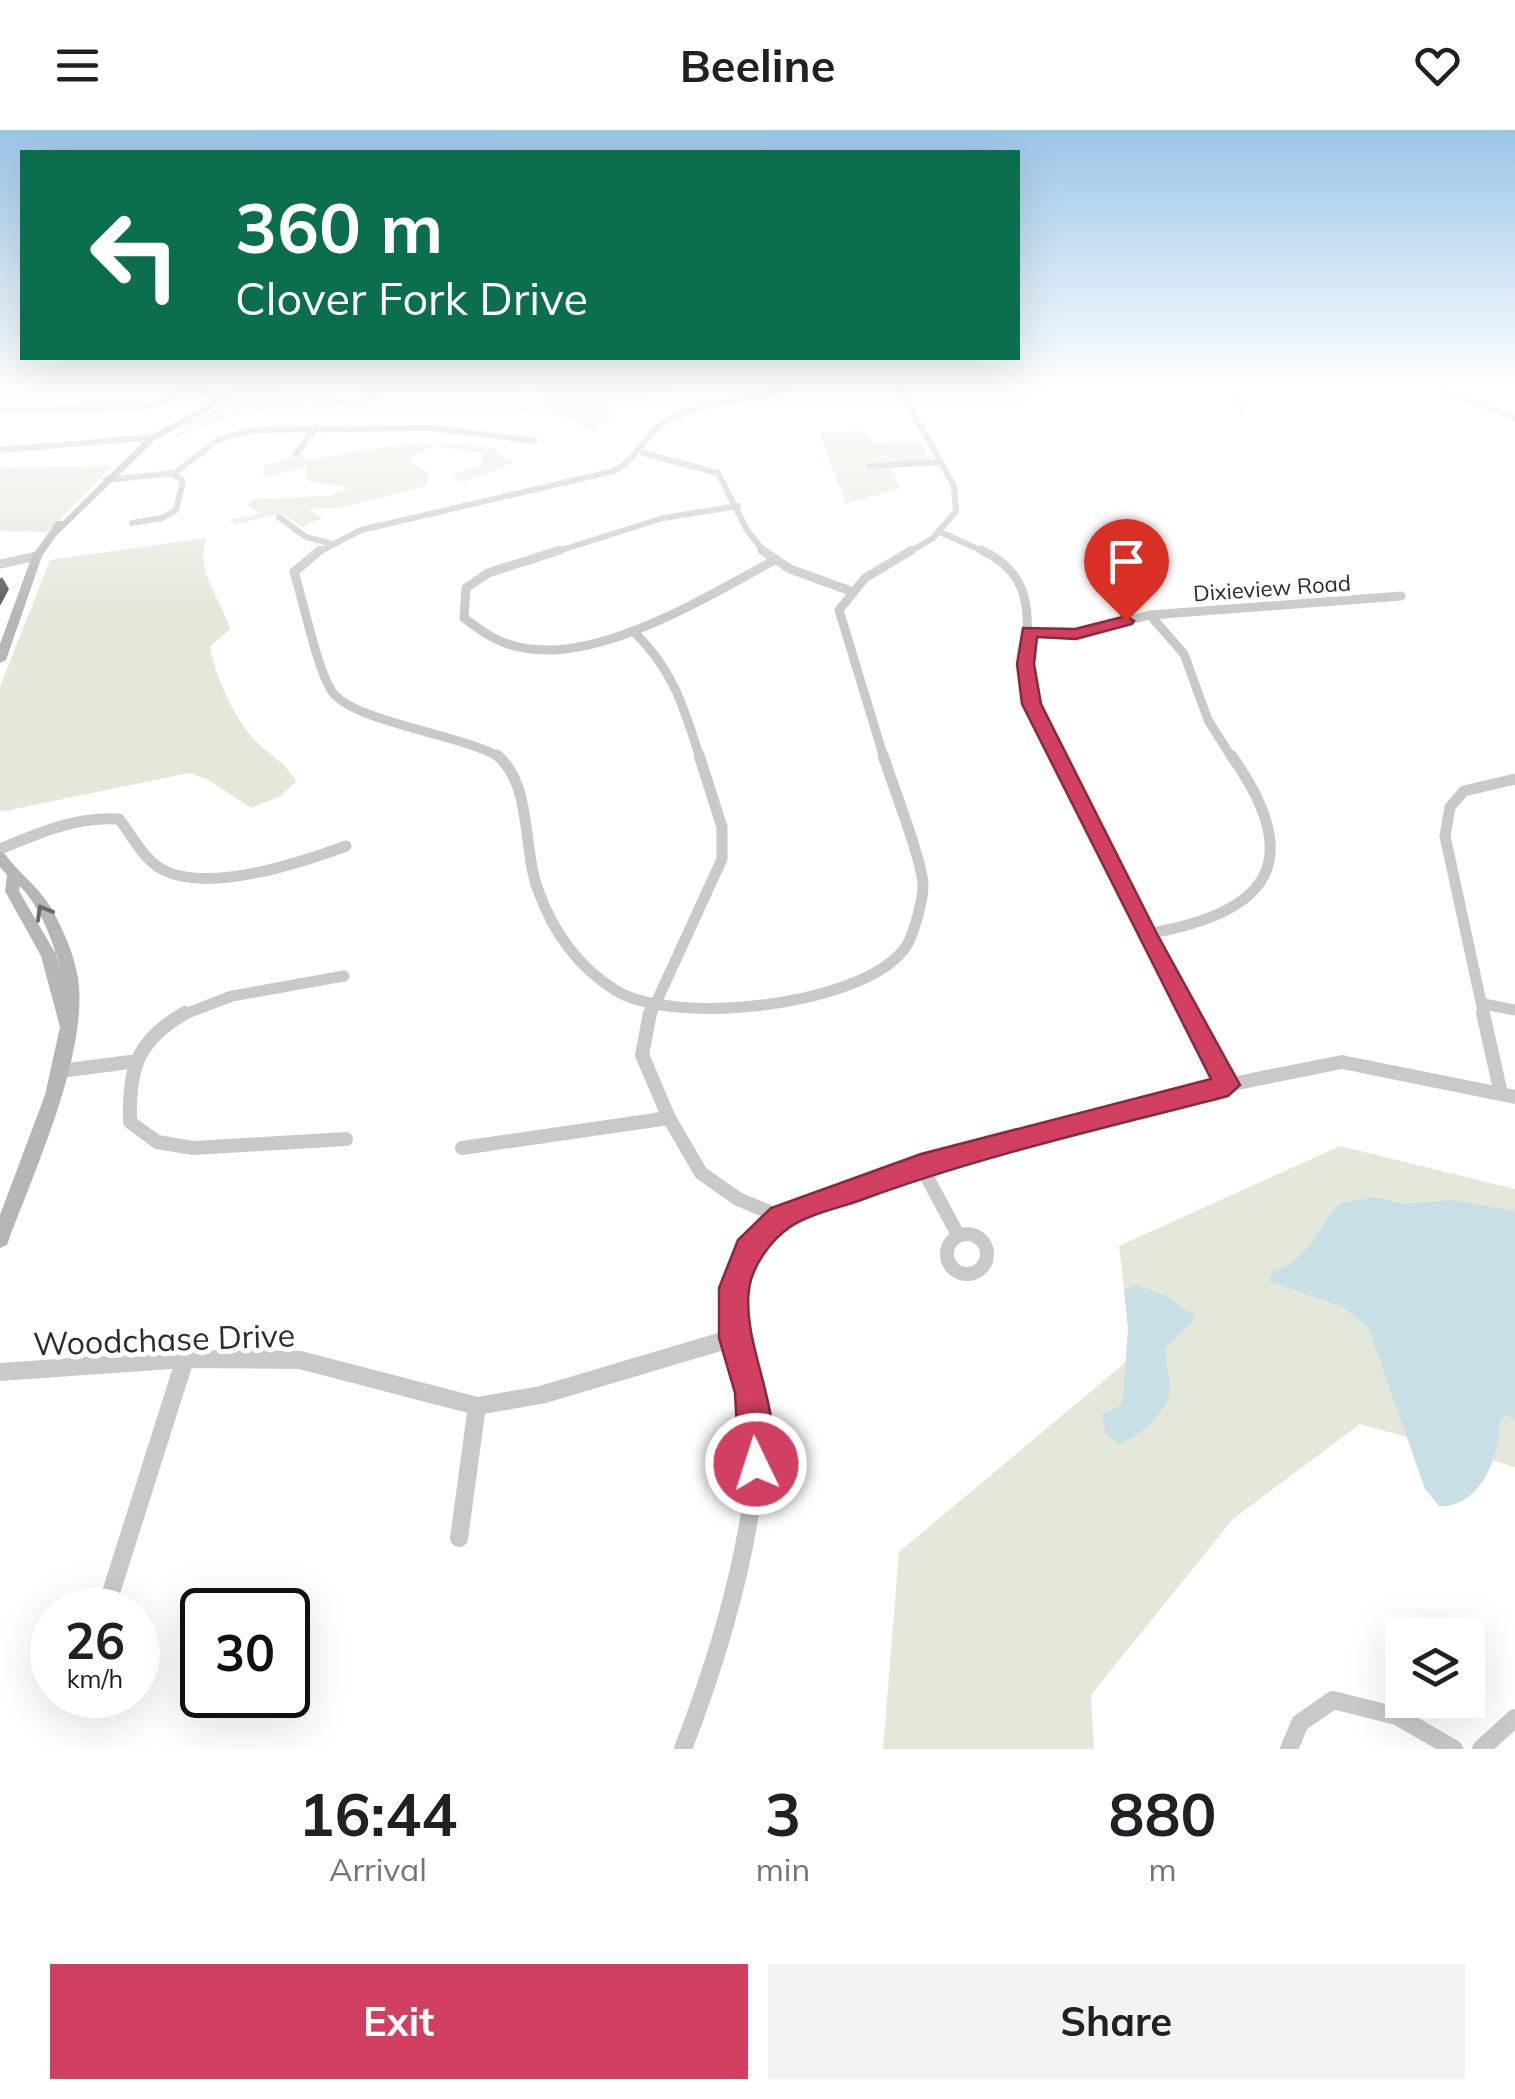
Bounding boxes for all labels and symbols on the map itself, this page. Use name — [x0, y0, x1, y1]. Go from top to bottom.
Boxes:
pin — [1084, 519, 1169, 622]
street label: Dixieview Road — [1192, 569, 1352, 607]
one-way arrow — [36, 905, 56, 923]
street label: Woodchase Drive — [32, 1314, 296, 1364]
position arrow — [704, 1412, 808, 1516]
speed limit sign: 30 — [180, 1588, 310, 1718]

